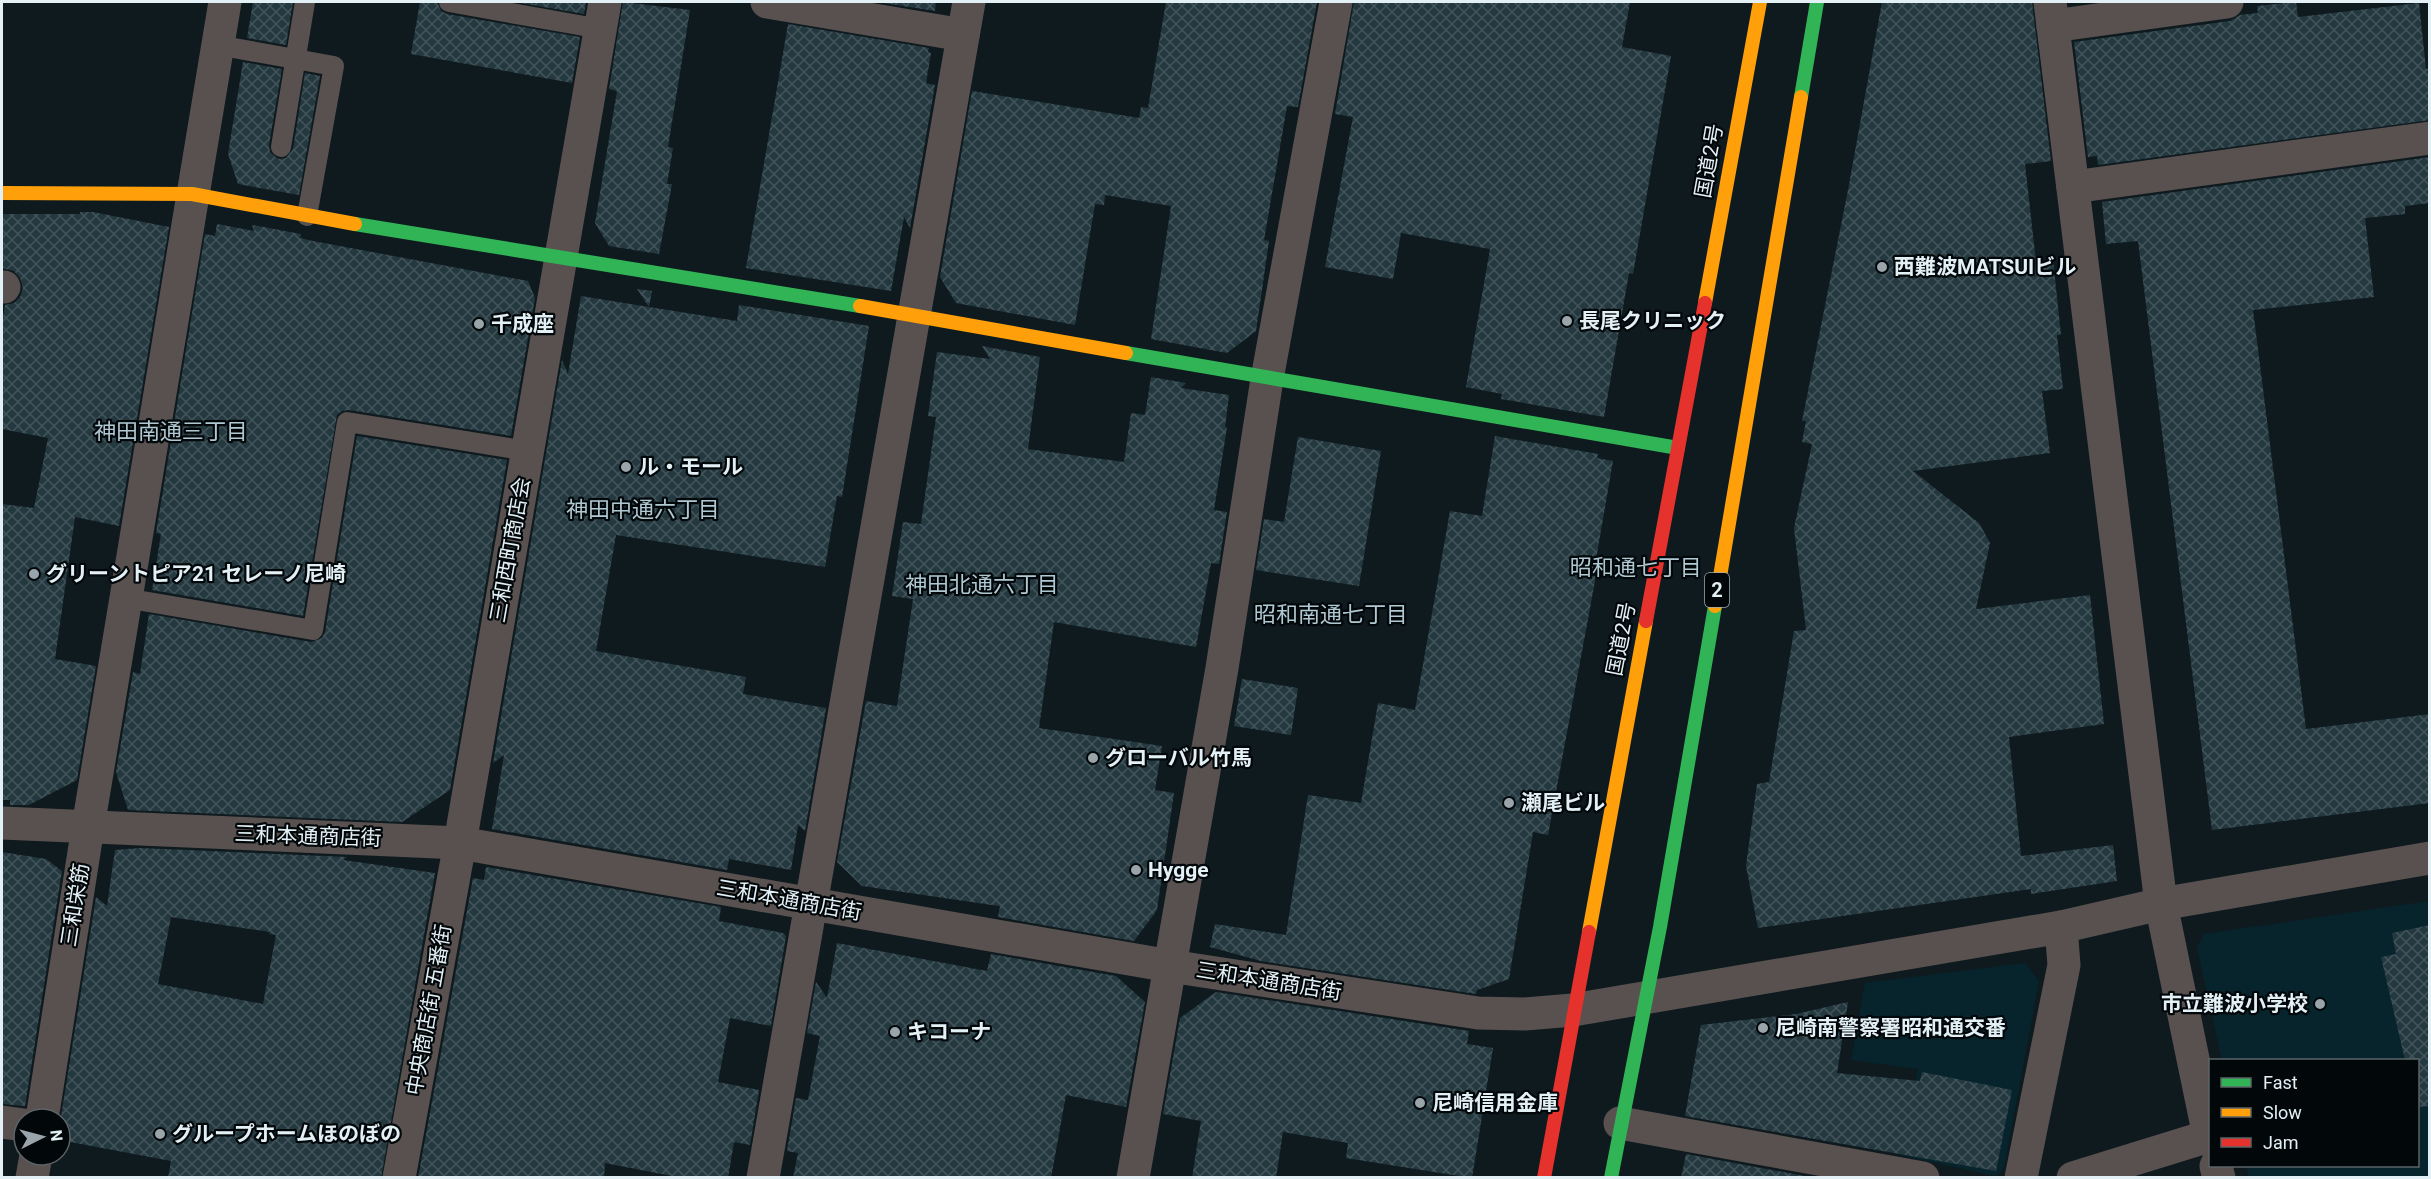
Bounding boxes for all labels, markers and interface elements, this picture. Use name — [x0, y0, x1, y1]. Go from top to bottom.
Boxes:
street label: 国道2号 — [1691, 122, 1727, 200]
place label: 西難波MATSUIビル — [1894, 255, 2076, 279]
marker: 西難波MATSUIビル — [1875, 260, 1889, 274]
place label: 長尾クリニック — [1579, 309, 1726, 333]
place label: 千成座 — [491, 312, 554, 336]
marker: 長尾クリニック — [1560, 314, 1574, 328]
marker: 千成座 — [472, 317, 486, 331]
district label: 神田南通三丁目 — [94, 419, 248, 444]
place label: ル・モール — [638, 455, 743, 479]
marker: ル・モール — [619, 460, 633, 474]
street label: 三和西町商店会 — [485, 476, 535, 624]
district label: 神田中通六丁目 — [566, 497, 720, 522]
district label: 昭和通七丁目 — [1570, 555, 1702, 580]
place label: グリーントピア21 セレーノ尼崎 — [46, 562, 346, 586]
marker: グリーントピア21 セレーノ尼崎 — [27, 567, 41, 581]
district label: 神田北通六丁目 — [905, 572, 1059, 597]
road number: 2 — [1705, 573, 1729, 607]
street label: 国道2号 — [1602, 600, 1640, 678]
district label: 昭和南通七丁目 — [1254, 602, 1408, 627]
place label: グローバル竹馬 — [1105, 746, 1252, 770]
marker: グローバル竹馬 — [1086, 751, 1100, 765]
place label: 瀬尾ビル — [1521, 791, 1605, 815]
marker: 瀬尾ビル — [1502, 796, 1516, 810]
street label: 三和本通商店街 — [234, 821, 382, 851]
place label: Hygge — [1148, 858, 1209, 882]
street label: 三和栄筋 — [57, 862, 93, 948]
marker: Hygge — [1129, 863, 1143, 877]
street label: 三和本通商店街 — [715, 875, 863, 925]
street label: 中央商店街 五番街 — [402, 923, 456, 1097]
street label: 三和本通商店街 — [1195, 958, 1343, 1004]
place label: 市立難波小学校 — [2161, 992, 2308, 1016]
marker: 市立難波小学校 — [2313, 997, 2327, 1011]
place label: 尼崎南警察署昭和通交番 — [1775, 1016, 2006, 1040]
place label: キコーナ — [907, 1020, 991, 1044]
marker: 尼崎南警察署昭和通交番 — [1756, 1021, 1770, 1035]
marker: キコーナ — [888, 1025, 902, 1039]
legend — [2209, 1059, 2419, 1167]
text: Fast — [2263, 1072, 2298, 1093]
place label: 尼崎信用金庫 — [1432, 1091, 1558, 1115]
marker: 尼崎信用金庫 — [1413, 1096, 1427, 1110]
text: Slow — [2263, 1102, 2302, 1123]
north arrow — [12, 1107, 72, 1167]
place label: グループホームほのぼの — [172, 1122, 401, 1146]
marker: グループホームほのぼの — [153, 1127, 167, 1141]
text: N — [46, 1129, 66, 1142]
text: Jam — [2263, 1132, 2299, 1153]

